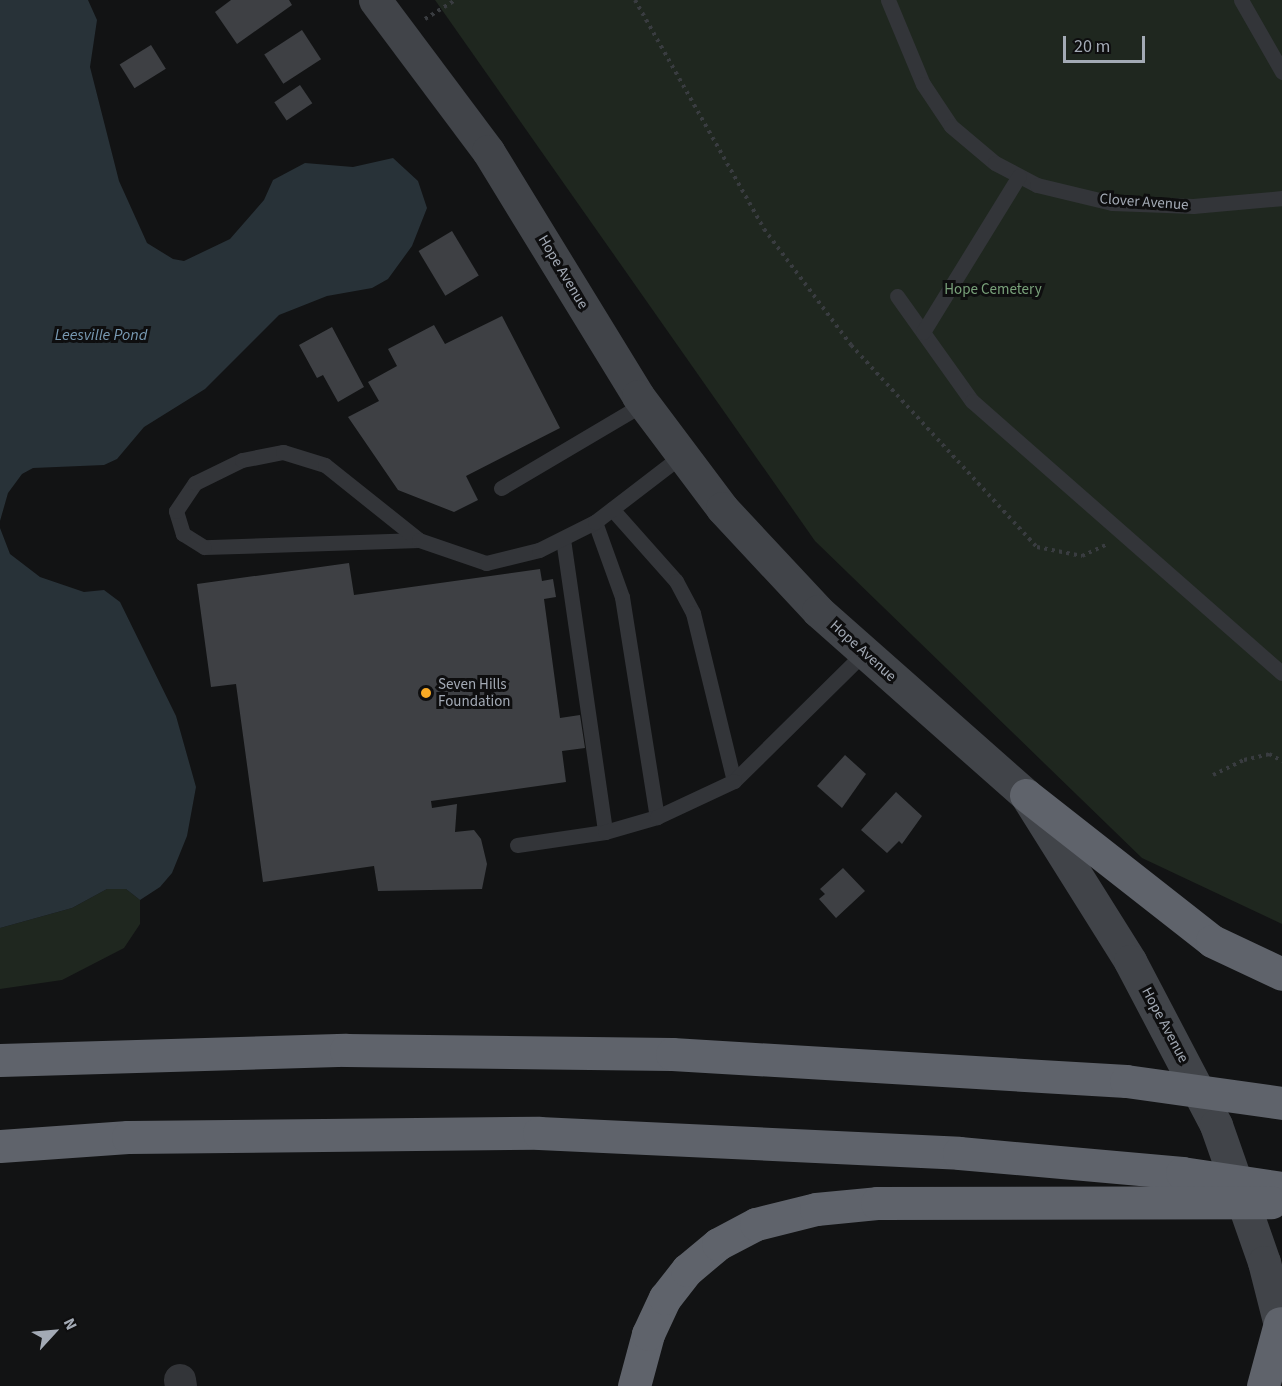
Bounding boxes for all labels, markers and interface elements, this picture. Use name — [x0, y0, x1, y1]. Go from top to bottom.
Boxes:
scale bar — [1066, 24, 1148, 62]
text: 20 m — [1074, 34, 1110, 59]
street label: Clover Avenue — [1099, 190, 1189, 214]
street label: Hope Avenue — [534, 232, 592, 312]
park label: Hope Cemetery — [944, 281, 1042, 299]
water label: Leesville Pond — [55, 325, 147, 345]
street label: Hope Avenue — [826, 617, 900, 685]
place label: Seven Hills Foundation — [438, 675, 510, 710]
marker: Seven Hills Foundation — [419, 686, 433, 700]
street label: Hope Avenue — [1138, 984, 1192, 1066]
north arrow — [24, 1302, 84, 1362]
text: N — [58, 1314, 82, 1334]

